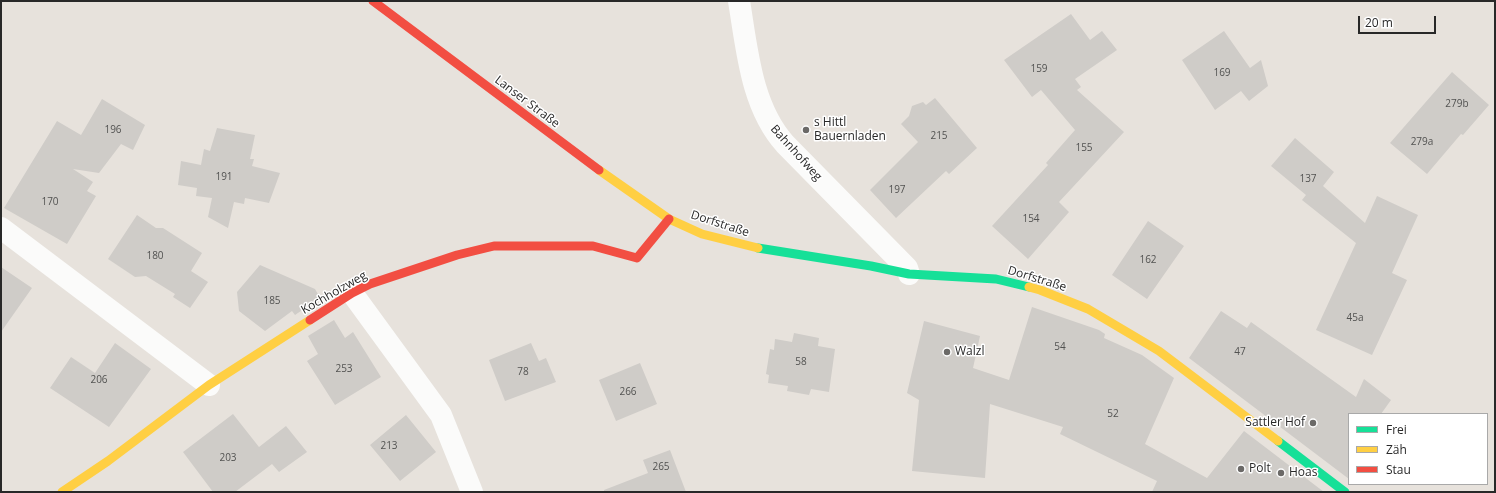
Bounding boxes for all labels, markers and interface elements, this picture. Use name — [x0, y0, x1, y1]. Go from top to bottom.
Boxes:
scale bar — [1360, 8, 1438, 34]
text: 20 m — [1365, 14, 1393, 31]
house number: 159 — [1030, 63, 1048, 75]
house number: 169 — [1213, 67, 1231, 79]
street label: Lanser Straße — [492, 73, 562, 131]
house number: 279b — [1445, 98, 1469, 110]
place label: s Hittl Bauernladen — [814, 116, 886, 144]
street label: Bahnhofweg — [767, 122, 825, 184]
house number: 196 — [104, 124, 122, 136]
marker: s Hittl Bauernladen — [801, 125, 811, 135]
house number: 215 — [930, 130, 948, 142]
house number: 279a — [1411, 136, 1433, 148]
house number: 155 — [1075, 142, 1093, 154]
house number: 191 — [215, 171, 233, 183]
house number: 137 — [1299, 173, 1317, 185]
house number: 197 — [888, 184, 906, 196]
house number: 170 — [41, 196, 59, 208]
street label: Dorfstraße — [689, 208, 751, 240]
house number: 154 — [1022, 213, 1040, 225]
house number: 180 — [146, 250, 164, 262]
house number: 162 — [1139, 254, 1157, 266]
street label: Dorfstraße — [1006, 263, 1068, 295]
street label: Kochholzweg — [299, 268, 369, 318]
house number: 185 — [263, 295, 281, 307]
house number: 45a — [1347, 312, 1363, 324]
house number: 54 — [1054, 341, 1066, 353]
place label: Walzl — [955, 345, 984, 359]
house number: 47 — [1234, 346, 1246, 358]
marker: Walzl — [942, 347, 952, 357]
house number: 58 — [795, 356, 807, 368]
house number: 253 — [335, 363, 353, 375]
house number: 78 — [517, 366, 529, 378]
house number: 206 — [90, 374, 108, 386]
house number: 266 — [619, 386, 637, 398]
house number: 52 — [1107, 408, 1119, 420]
legend — [1348, 413, 1488, 485]
place label: Sattler Hof — [1245, 416, 1305, 430]
marker: Sattler Hof — [1308, 418, 1318, 428]
text: Frei — [1386, 421, 1407, 438]
house number: 213 — [380, 440, 398, 452]
text: Zäh — [1386, 441, 1407, 458]
house number: 203 — [219, 452, 237, 464]
house number: 265 — [652, 461, 670, 473]
text: Stau — [1386, 461, 1411, 478]
place label: Polt — [1249, 462, 1271, 476]
marker: Polt — [1236, 464, 1246, 474]
place label: Hoas — [1289, 466, 1317, 480]
marker: Hoas — [1276, 468, 1286, 478]

